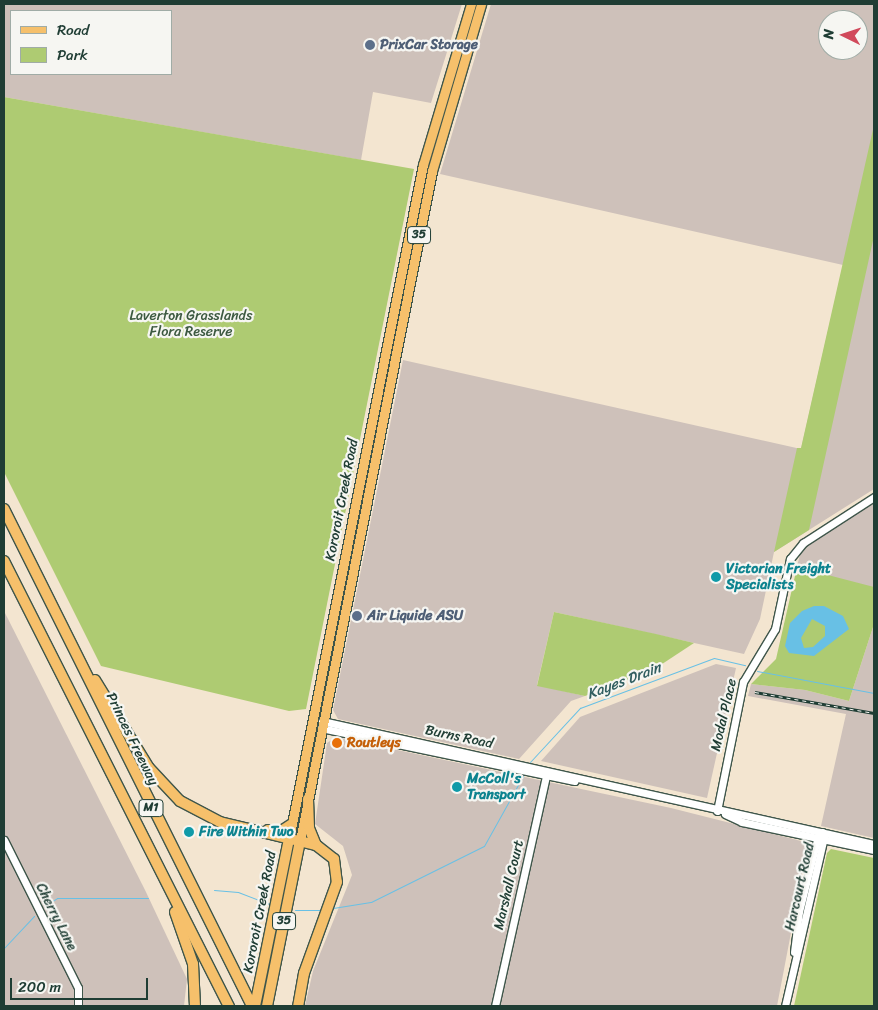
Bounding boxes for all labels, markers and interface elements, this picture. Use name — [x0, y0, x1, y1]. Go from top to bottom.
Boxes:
legend — [10, 10, 172, 75]
north arrow — [818, 10, 868, 60]
text: Road — [57, 17, 89, 43]
text: N — [816, 28, 841, 40]
place label: PrixCar Storage — [380, 37, 479, 53]
marker: PrixCar Storage — [364, 39, 376, 51]
text: Park — [57, 42, 88, 68]
road number: 35 — [406, 226, 432, 244]
park label: Laverton Grasslands Flora Reserve — [130, 308, 252, 341]
street label: Kororoit Creek Road — [322, 437, 362, 563]
place label: Victorian Freight Specialists — [726, 561, 831, 594]
marker: Victorian Freight Specialists — [710, 571, 722, 583]
place label: Air Liquide ASU — [367, 608, 463, 624]
marker: Air Liquide ASU — [351, 610, 363, 622]
water label: Kayes Drain — [584, 659, 664, 703]
street label: Modal Place — [707, 677, 741, 753]
street label: Princes Freeway — [102, 690, 162, 788]
street label: Burns Road — [423, 722, 495, 752]
place label: Routleys — [347, 735, 401, 751]
marker: Routleys — [331, 737, 343, 749]
place label: McColl's Transport — [467, 771, 525, 804]
marker: McColl's Transport — [451, 781, 463, 793]
road number: M1 — [138, 798, 164, 818]
place label: Fire Within Two — [199, 824, 294, 840]
marker: Fire Within Two — [183, 826, 195, 838]
street label: Marshall Court — [490, 838, 528, 932]
street label: Harcourt Road — [782, 841, 818, 933]
street label: Kororoit Creek Road — [240, 849, 280, 975]
street label: Cherry Lane — [32, 880, 80, 954]
road number: 35 — [272, 911, 296, 930]
scale bar — [12, 968, 150, 1000]
text: 200 m — [18, 974, 61, 1000]

